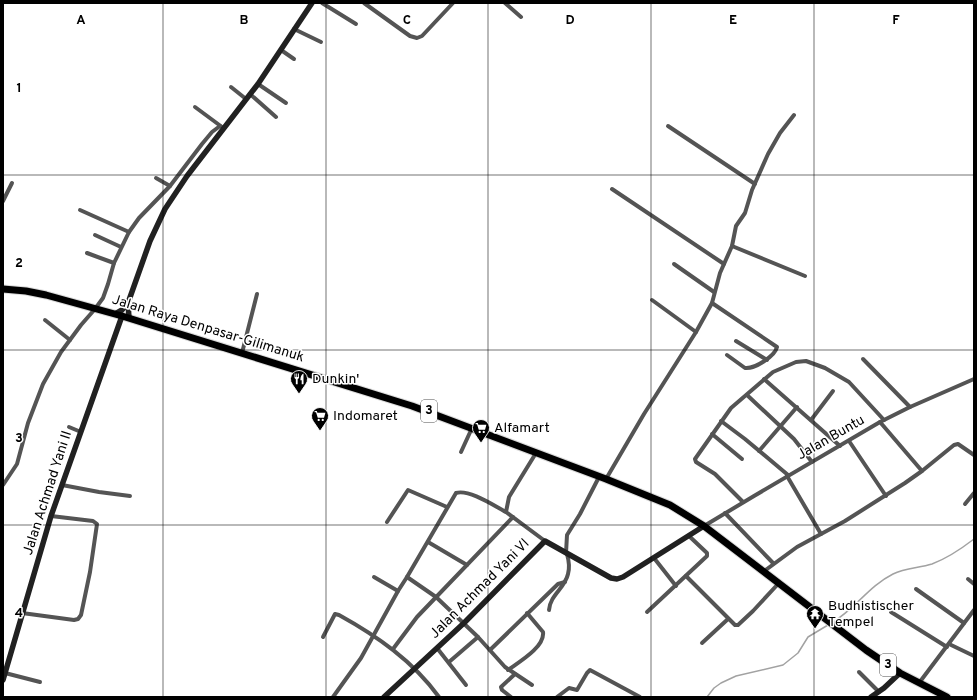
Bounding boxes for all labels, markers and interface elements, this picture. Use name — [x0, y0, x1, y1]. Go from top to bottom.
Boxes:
text: A — [76, 13, 86, 29]
text: B — [240, 13, 249, 29]
text: C — [403, 13, 411, 29]
text: D — [565, 13, 575, 29]
text: E — [729, 13, 737, 29]
text: F — [892, 13, 900, 29]
text: 1 — [16, 81, 22, 97]
text: 2 — [15, 256, 23, 272]
street label: Jalan Raya Denpasar-Gilimanuk — [110, 292, 306, 366]
restaurant icon: Dunkin' — [289, 369, 309, 394]
place label: Dunkin' — [312, 371, 359, 388]
road number: 3 — [421, 400, 437, 422]
supermarket icon: Indomaret — [310, 406, 330, 431]
place label: Indomaret — [333, 408, 398, 425]
street label: Jalan Buntu — [794, 412, 868, 464]
supermarket icon: Alfamart — [471, 418, 491, 443]
place label: Alfamart — [494, 420, 550, 437]
street label: Jalan Achmad Yani II — [20, 429, 76, 557]
text: 3 — [15, 431, 23, 447]
street label: Jalan Achmad Yani VI — [427, 536, 533, 642]
place label: Budhistischer Tempel — [828, 598, 914, 631]
temple icon: Budhistischer Tempel — [805, 604, 825, 629]
text: 4 — [15, 606, 23, 622]
road number: 3 — [880, 654, 896, 676]

